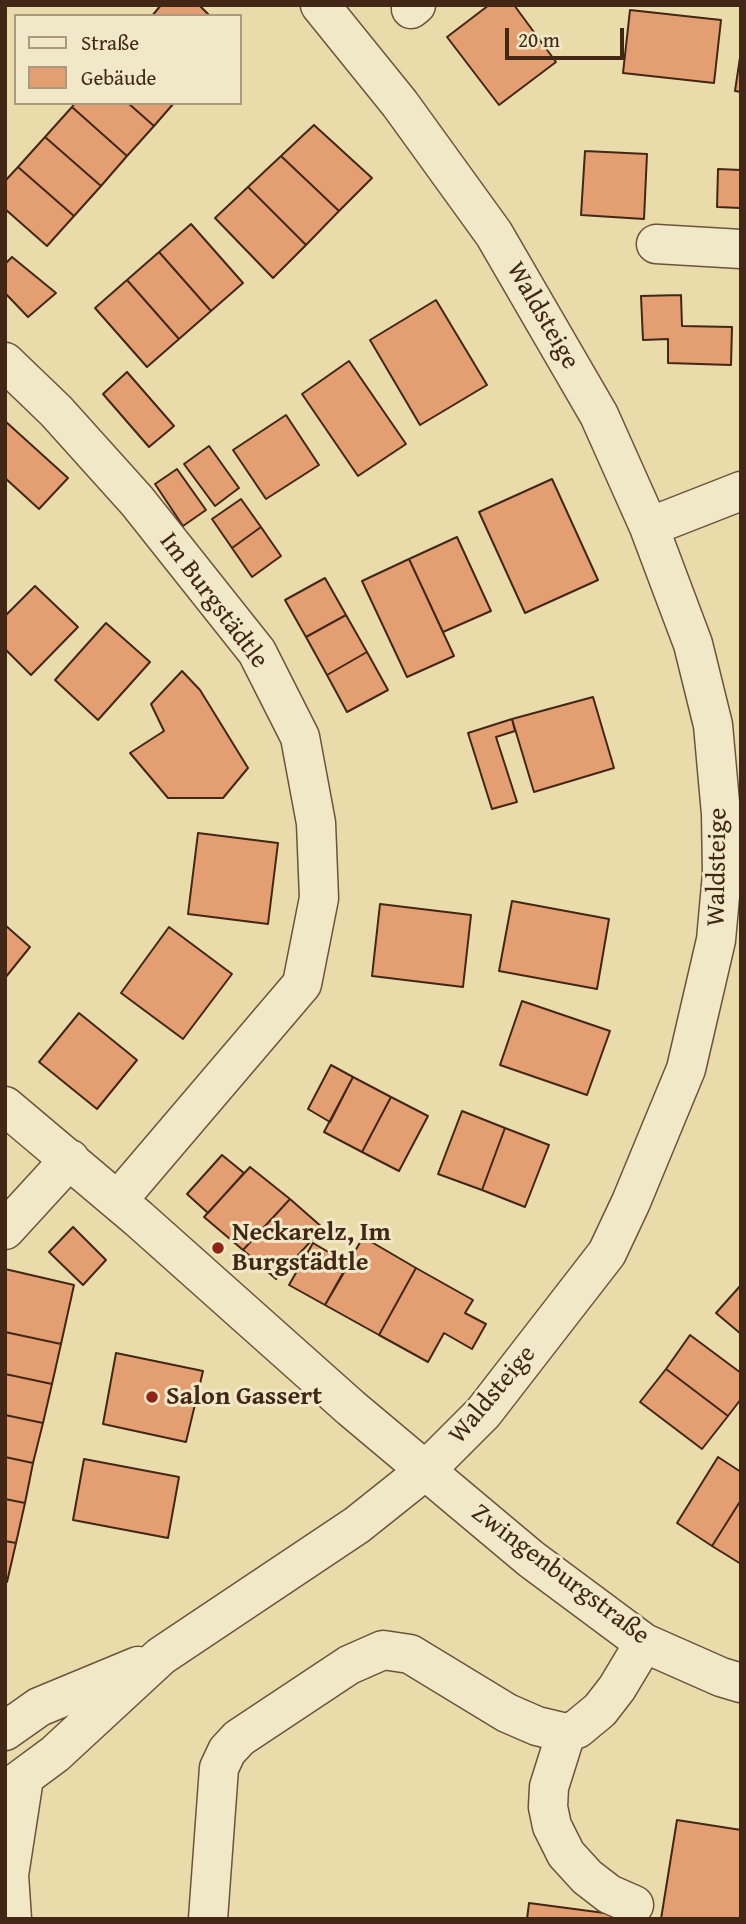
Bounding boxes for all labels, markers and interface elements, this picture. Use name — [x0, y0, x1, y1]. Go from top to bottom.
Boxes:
legend — [14, 14, 242, 105]
scale bar — [508, 14, 627, 58]
text: 20 m — [518, 24, 560, 55]
text: Straße — [81, 27, 139, 58]
text: Gebäude — [81, 62, 156, 93]
street label: Waldsteige — [499, 257, 585, 375]
street label: Im Burgstädtle — [152, 527, 274, 675]
street label: Waldsteige — [701, 807, 735, 927]
place label: Neckarelz, Im Burgstädtle — [232, 1217, 391, 1278]
marker: Neckarelz, Im Burgstädtle — [210, 1240, 226, 1256]
street label: Waldsteige — [443, 1340, 543, 1450]
place label: Salon Gassert — [166, 1381, 322, 1413]
marker: Salon Gassert — [144, 1389, 160, 1405]
street label: Zwingenburgstraße — [465, 1498, 655, 1652]

